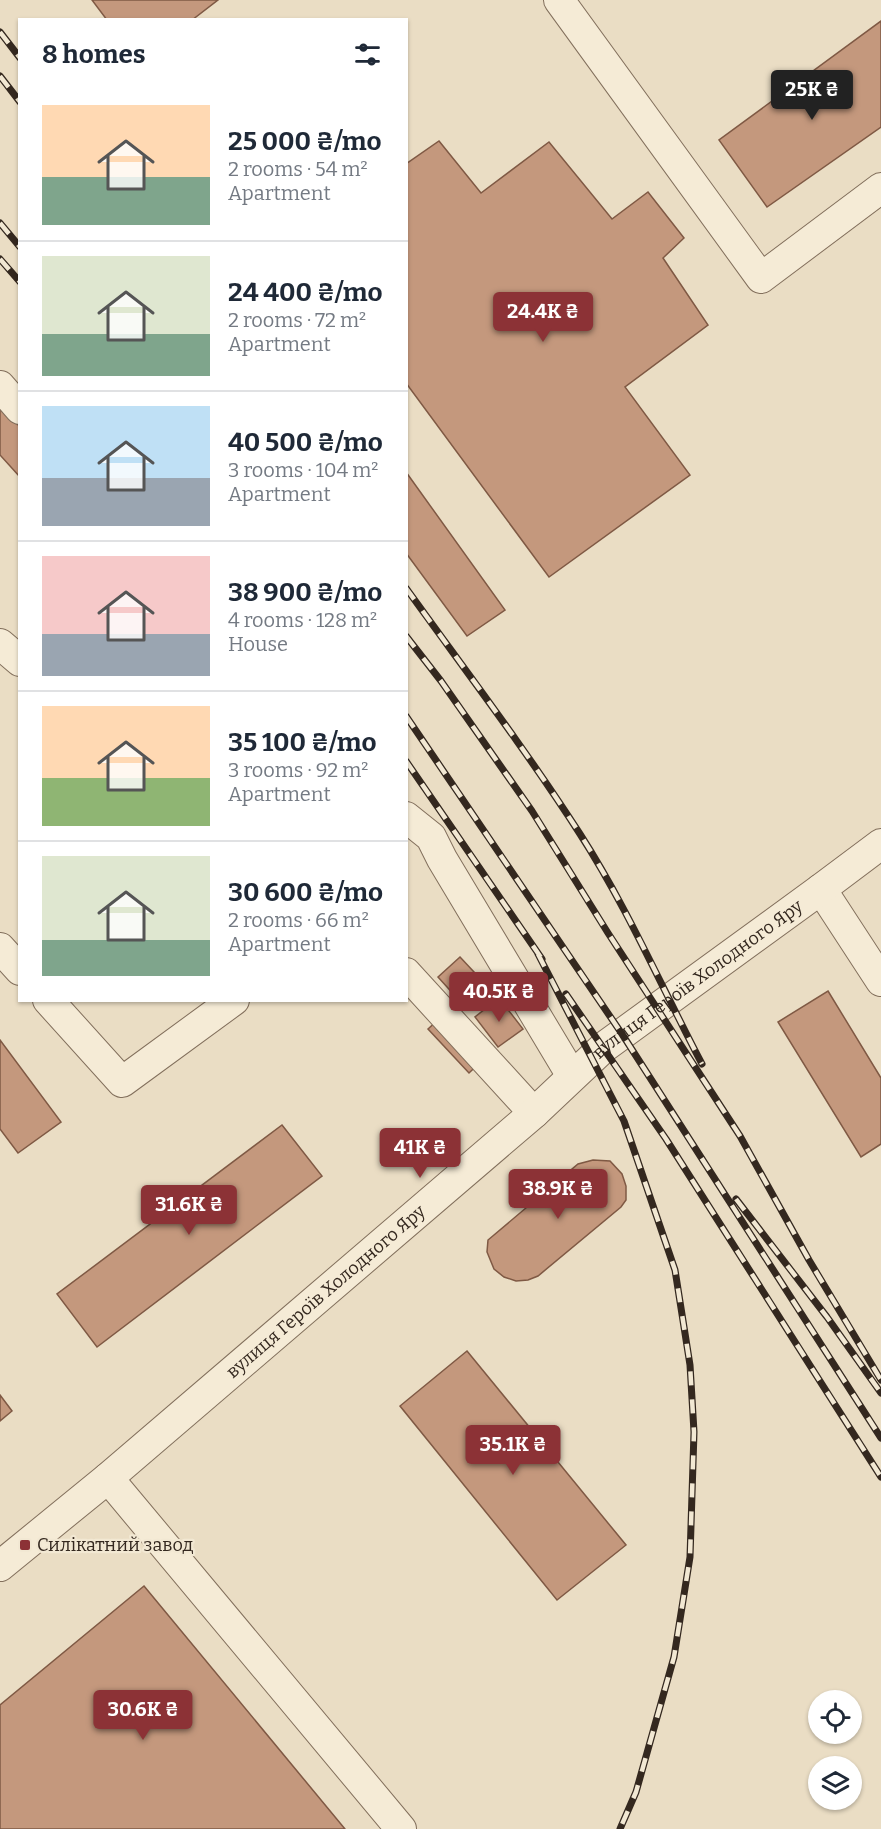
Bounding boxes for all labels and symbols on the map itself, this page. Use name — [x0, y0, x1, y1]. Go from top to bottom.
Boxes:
pin: 25K ₴ — [770, 70, 854, 121]
pin: 24.4K ₴ — [488, 292, 598, 343]
street label: вулиця Героїв Холодного Яру — [588, 895, 807, 1063]
pin: 40.5K ₴ — [444, 972, 554, 1023]
pin: 41K ₴ — [378, 1128, 462, 1179]
pin: 38.9K ₴ — [503, 1169, 613, 1220]
pin: 31.6K ₴ — [134, 1185, 244, 1236]
street label: вулиця Героїв Холодного Яру — [222, 1200, 430, 1383]
pin: 35.1K ₴ — [458, 1425, 568, 1476]
place label: Силікатний завод — [37, 1534, 194, 1556]
marker: Силікатний завод — [18, 1538, 32, 1552]
pin: 30.6K ₴ — [88, 1690, 198, 1741]

